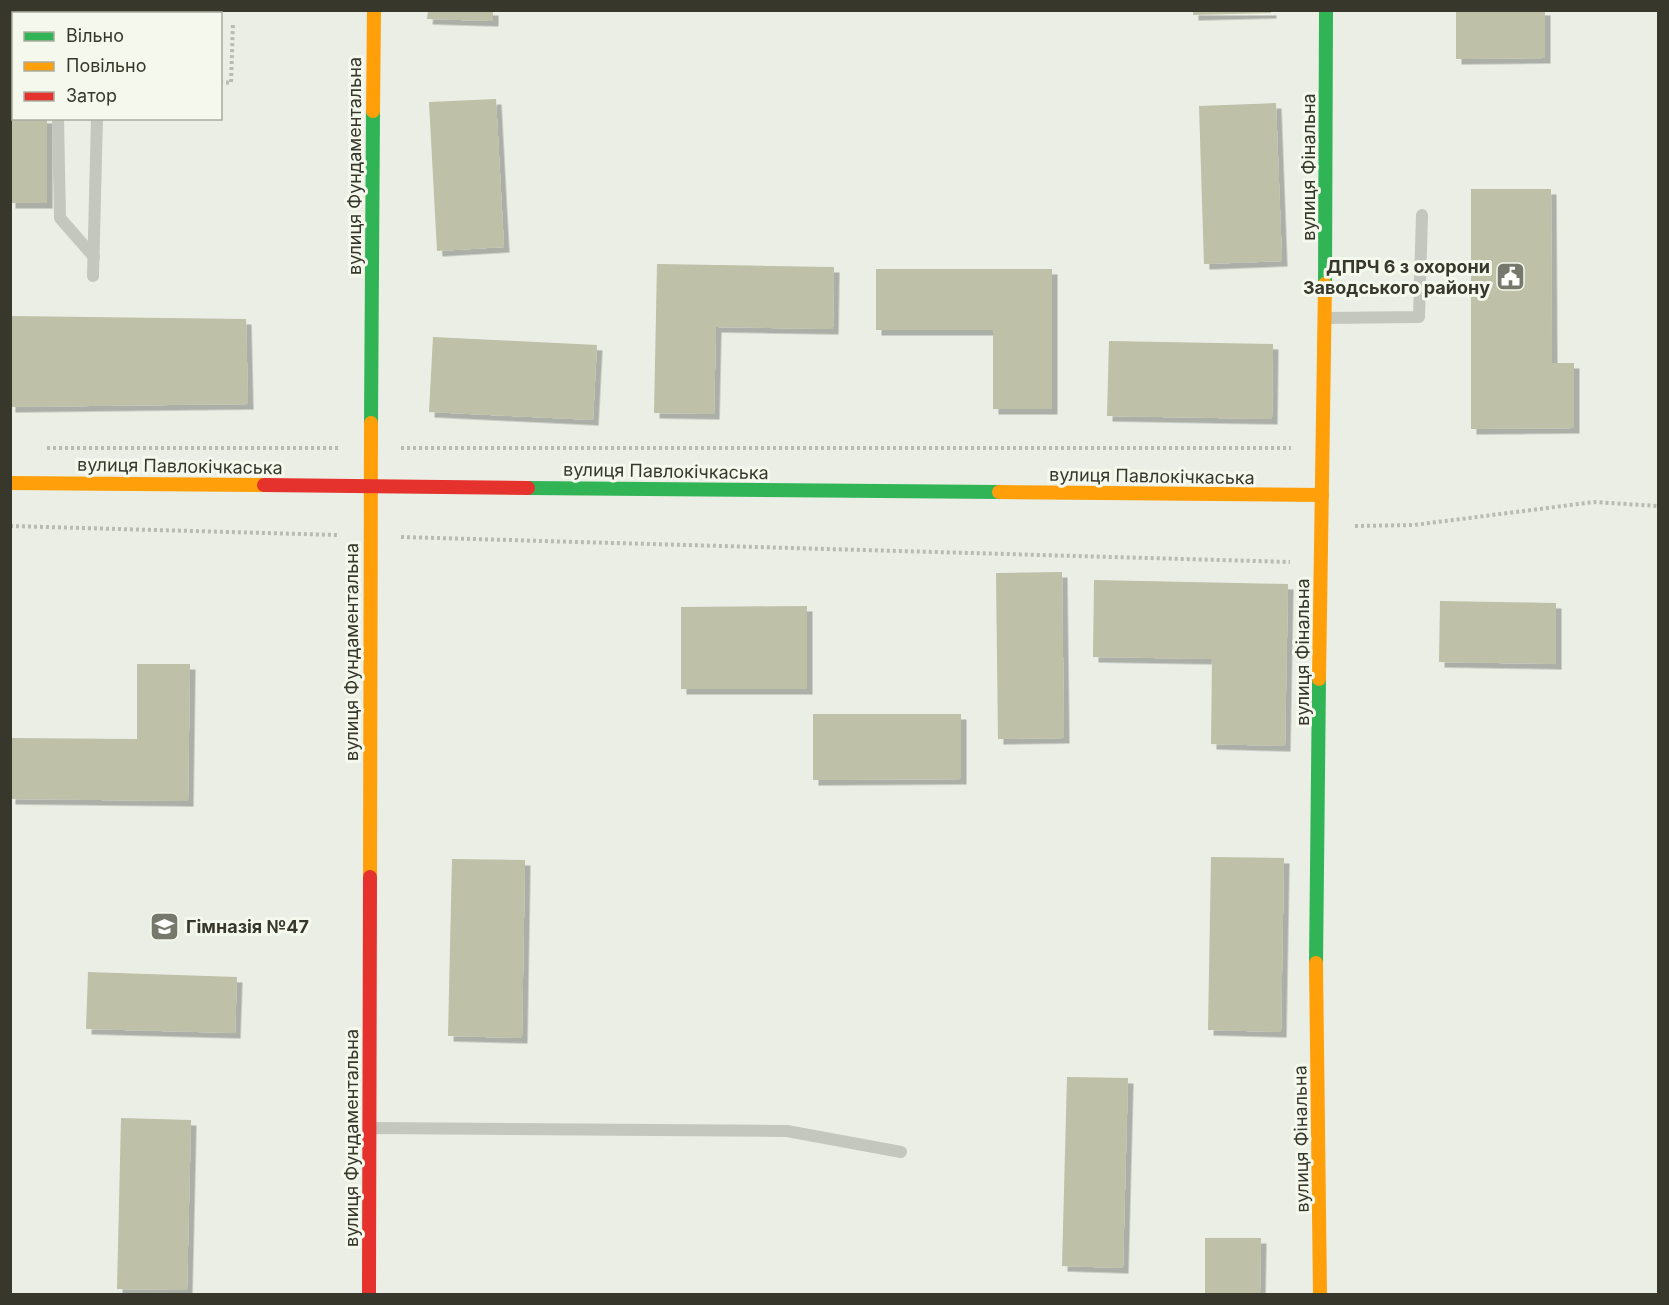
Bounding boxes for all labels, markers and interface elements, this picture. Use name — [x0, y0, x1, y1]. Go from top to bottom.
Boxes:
legend — [12, 12, 222, 120]
text: Вільно — [66, 25, 124, 46]
text: Повільно — [66, 55, 147, 76]
street label: вулиця Фундаментальна — [344, 57, 365, 275]
text: Затор — [66, 85, 117, 106]
street label: вулиця Фінальна — [1298, 93, 1319, 241]
place label: ДПРЧ 6 з охорони Заводського району — [1303, 256, 1490, 298]
public building icon: ДПРЧ 6 з охорони Заводського району — [1495, 260, 1527, 292]
street label: вулиця Павлокічкаська — [77, 454, 283, 478]
street label: вулиця Павлокічкаська — [563, 459, 769, 483]
street label: вулиця Павлокічкаська — [1049, 464, 1255, 488]
street label: вулиця Фундаментальна — [341, 543, 362, 761]
street label: вулиця Фінальна — [1292, 578, 1313, 726]
school or university icon: Гімназія №47 — [149, 910, 181, 942]
place label: Гімназія №47 — [186, 916, 309, 937]
street label: вулиця Фундаментальна — [341, 1029, 362, 1247]
street label: вулиця Фінальна — [1289, 1065, 1313, 1213]

